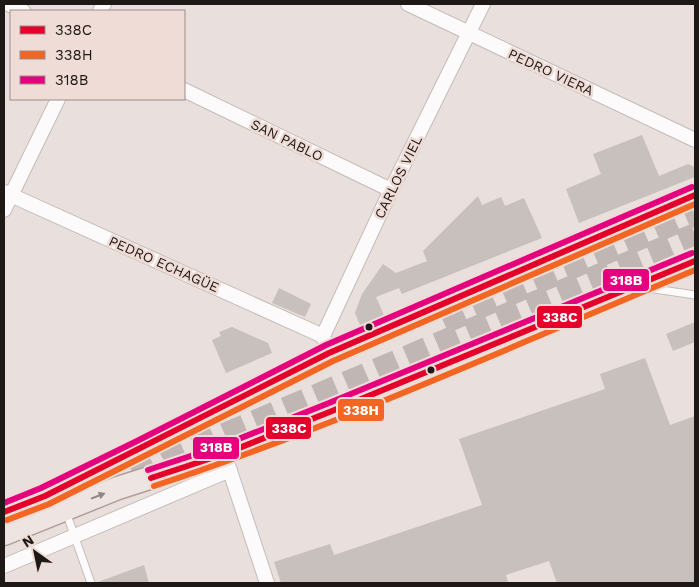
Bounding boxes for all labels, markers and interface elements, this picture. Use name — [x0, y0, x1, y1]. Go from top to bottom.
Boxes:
legend — [10, 10, 185, 100]
text: 338C — [55, 21, 92, 39]
street label: PEDRO VIERA — [506, 45, 596, 99]
text: 338H — [55, 46, 93, 64]
text: 318B — [55, 71, 89, 89]
street label: SAN PABLO — [248, 116, 326, 164]
street label: CARLOS VIEL — [371, 133, 425, 221]
street label: PEDRO ECHAGÜE — [107, 233, 221, 295]
line badge: 318B — [602, 268, 650, 292]
text: 318B — [610, 272, 643, 288]
line badge: 338C — [536, 305, 583, 329]
text: 338C — [543, 309, 578, 325]
unlabelled marker — [364, 322, 374, 332]
unlabelled marker — [426, 365, 436, 375]
line badge: 338H — [337, 398, 385, 422]
text: 338H — [343, 402, 379, 418]
line badge: 338C — [265, 416, 312, 440]
text: 338C — [272, 420, 307, 436]
line badge: 318B — [192, 436, 240, 460]
text: 318B — [200, 439, 233, 455]
one-way arrow — [91, 492, 106, 500]
north arrow — [10, 527, 60, 577]
text: N — [19, 532, 37, 551]

